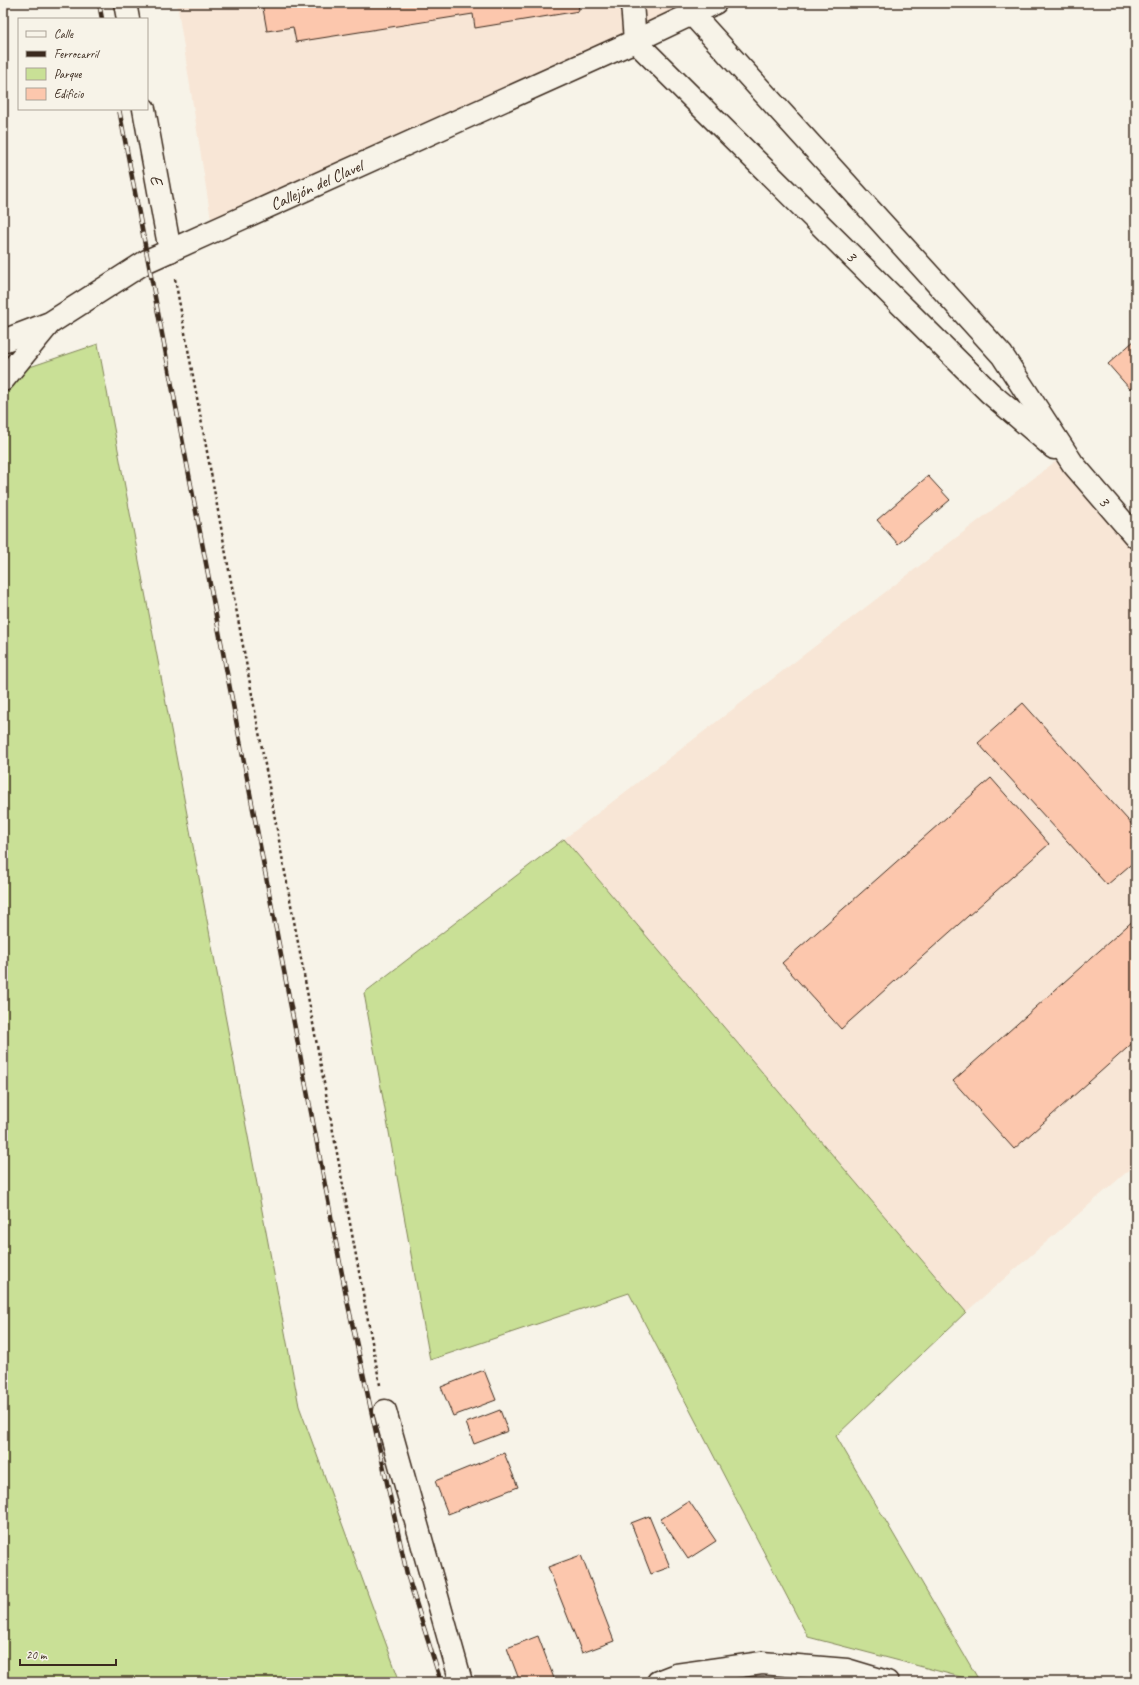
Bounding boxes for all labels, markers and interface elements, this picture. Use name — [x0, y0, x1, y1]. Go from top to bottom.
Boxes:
legend — [18, 18, 148, 110]
text: Calle — [54, 26, 74, 42]
text: Ferrocarril — [54, 46, 100, 62]
text: Parque — [54, 66, 83, 82]
text: Edificio — [54, 86, 84, 102]
street label: Callejón del Clavel — [267, 154, 368, 215]
street label: E — [146, 174, 168, 188]
street label: 3 — [841, 246, 863, 267]
street label: 3 — [1094, 491, 1116, 511]
scale bar — [20, 1641, 116, 1667]
text: 20 m — [26, 1647, 48, 1663]

